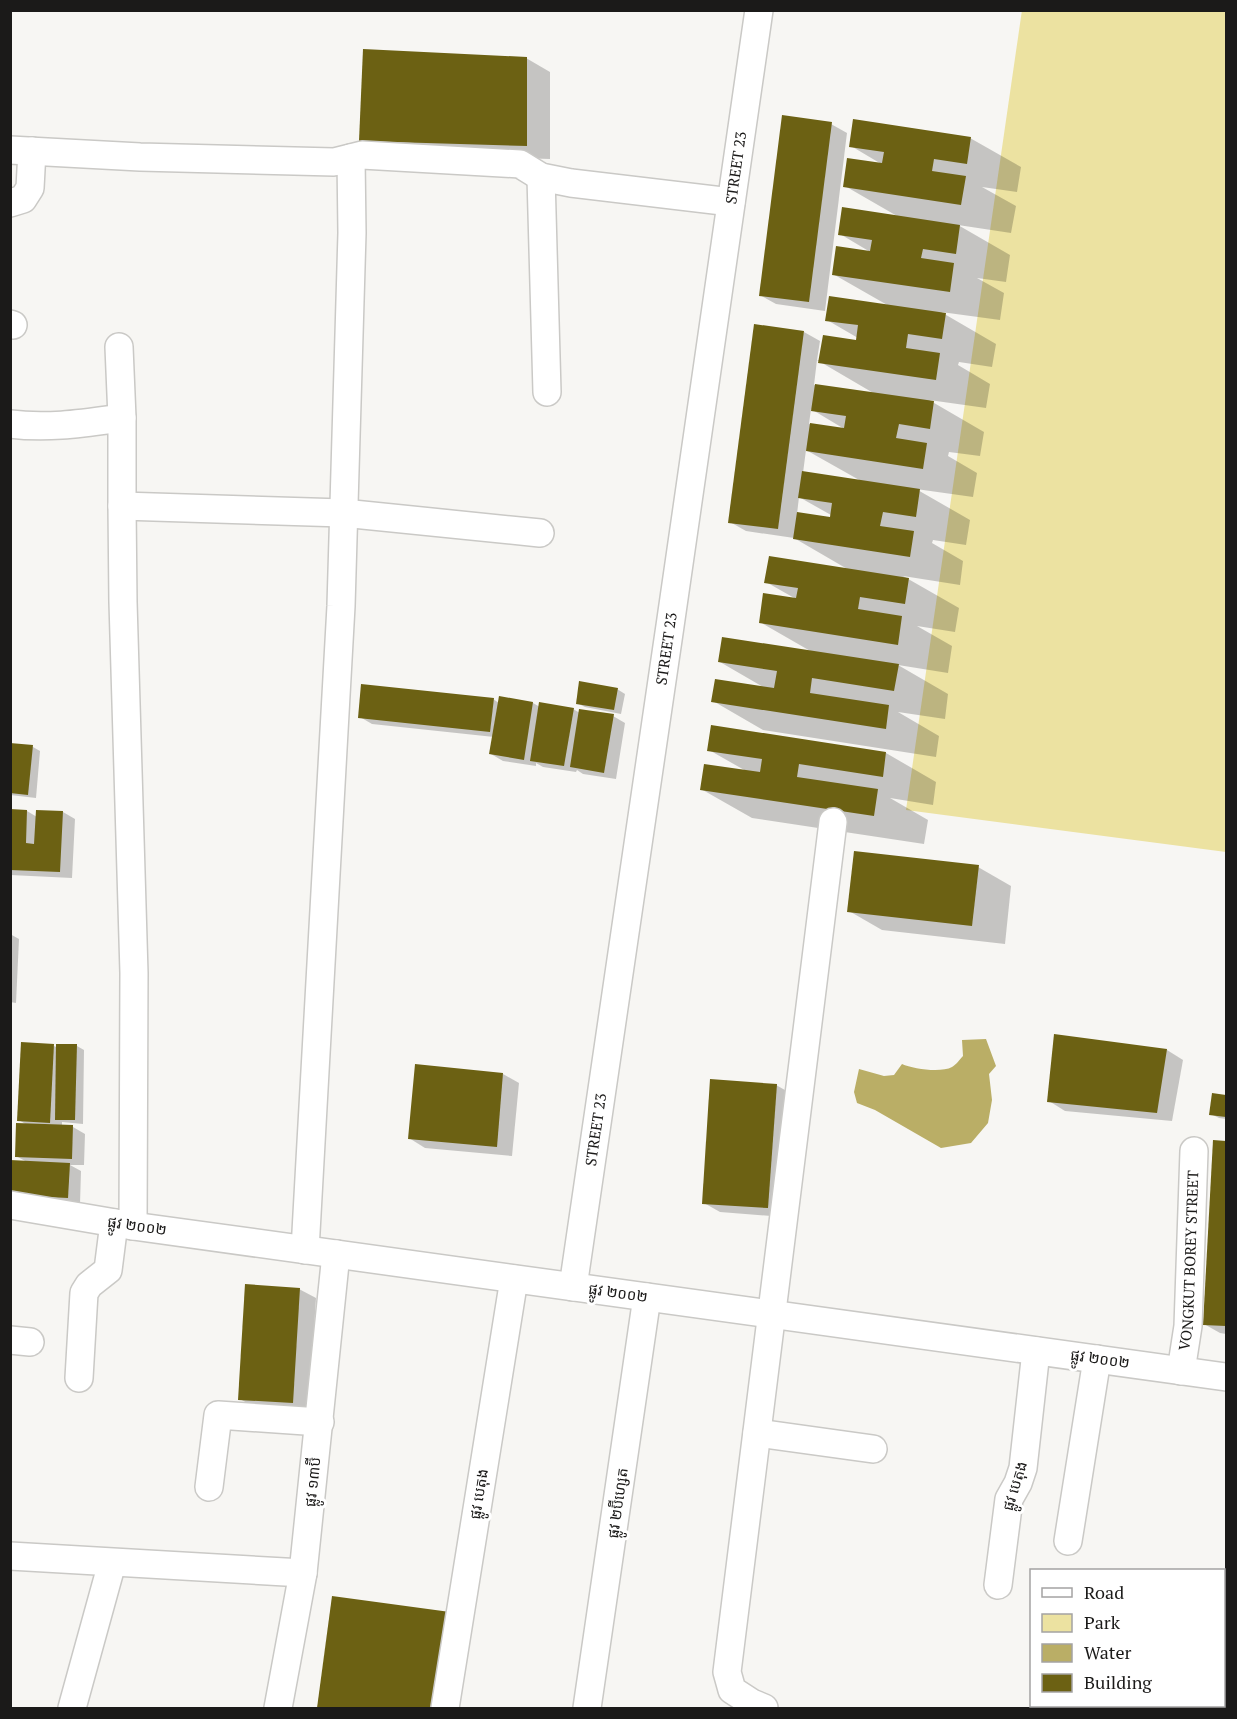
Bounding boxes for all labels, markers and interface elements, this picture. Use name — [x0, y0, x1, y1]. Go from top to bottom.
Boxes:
street label: STREET 23 — [720, 130, 750, 205]
street label: STREET 23 — [650, 611, 681, 686]
street label: STREET 23 — [580, 1092, 610, 1167]
street label: VONGKUT BOREY STREET — [1173, 1170, 1202, 1352]
street label: ផ្លូវ ២០០២ — [106, 1211, 168, 1243]
street label: ផ្លូវ ២០០២ — [587, 1278, 649, 1310]
street label: ផ្លូវ ២០០២ — [1069, 1344, 1131, 1376]
street label: ផ្លូវ ១៣ប៊ី — [299, 1456, 329, 1508]
street label: ផ្លូវ បេតុង — [997, 1458, 1035, 1514]
street label: ផ្លូវ ២ប៊ីហ្សេត — [602, 1466, 636, 1540]
street label: ផ្លូវ បេតុង — [464, 1467, 496, 1521]
legend — [1030, 1569, 1225, 1707]
text: Road — [1084, 1580, 1124, 1604]
text: Park — [1084, 1610, 1121, 1634]
text: Water — [1084, 1640, 1131, 1664]
text: Building — [1084, 1670, 1152, 1694]

